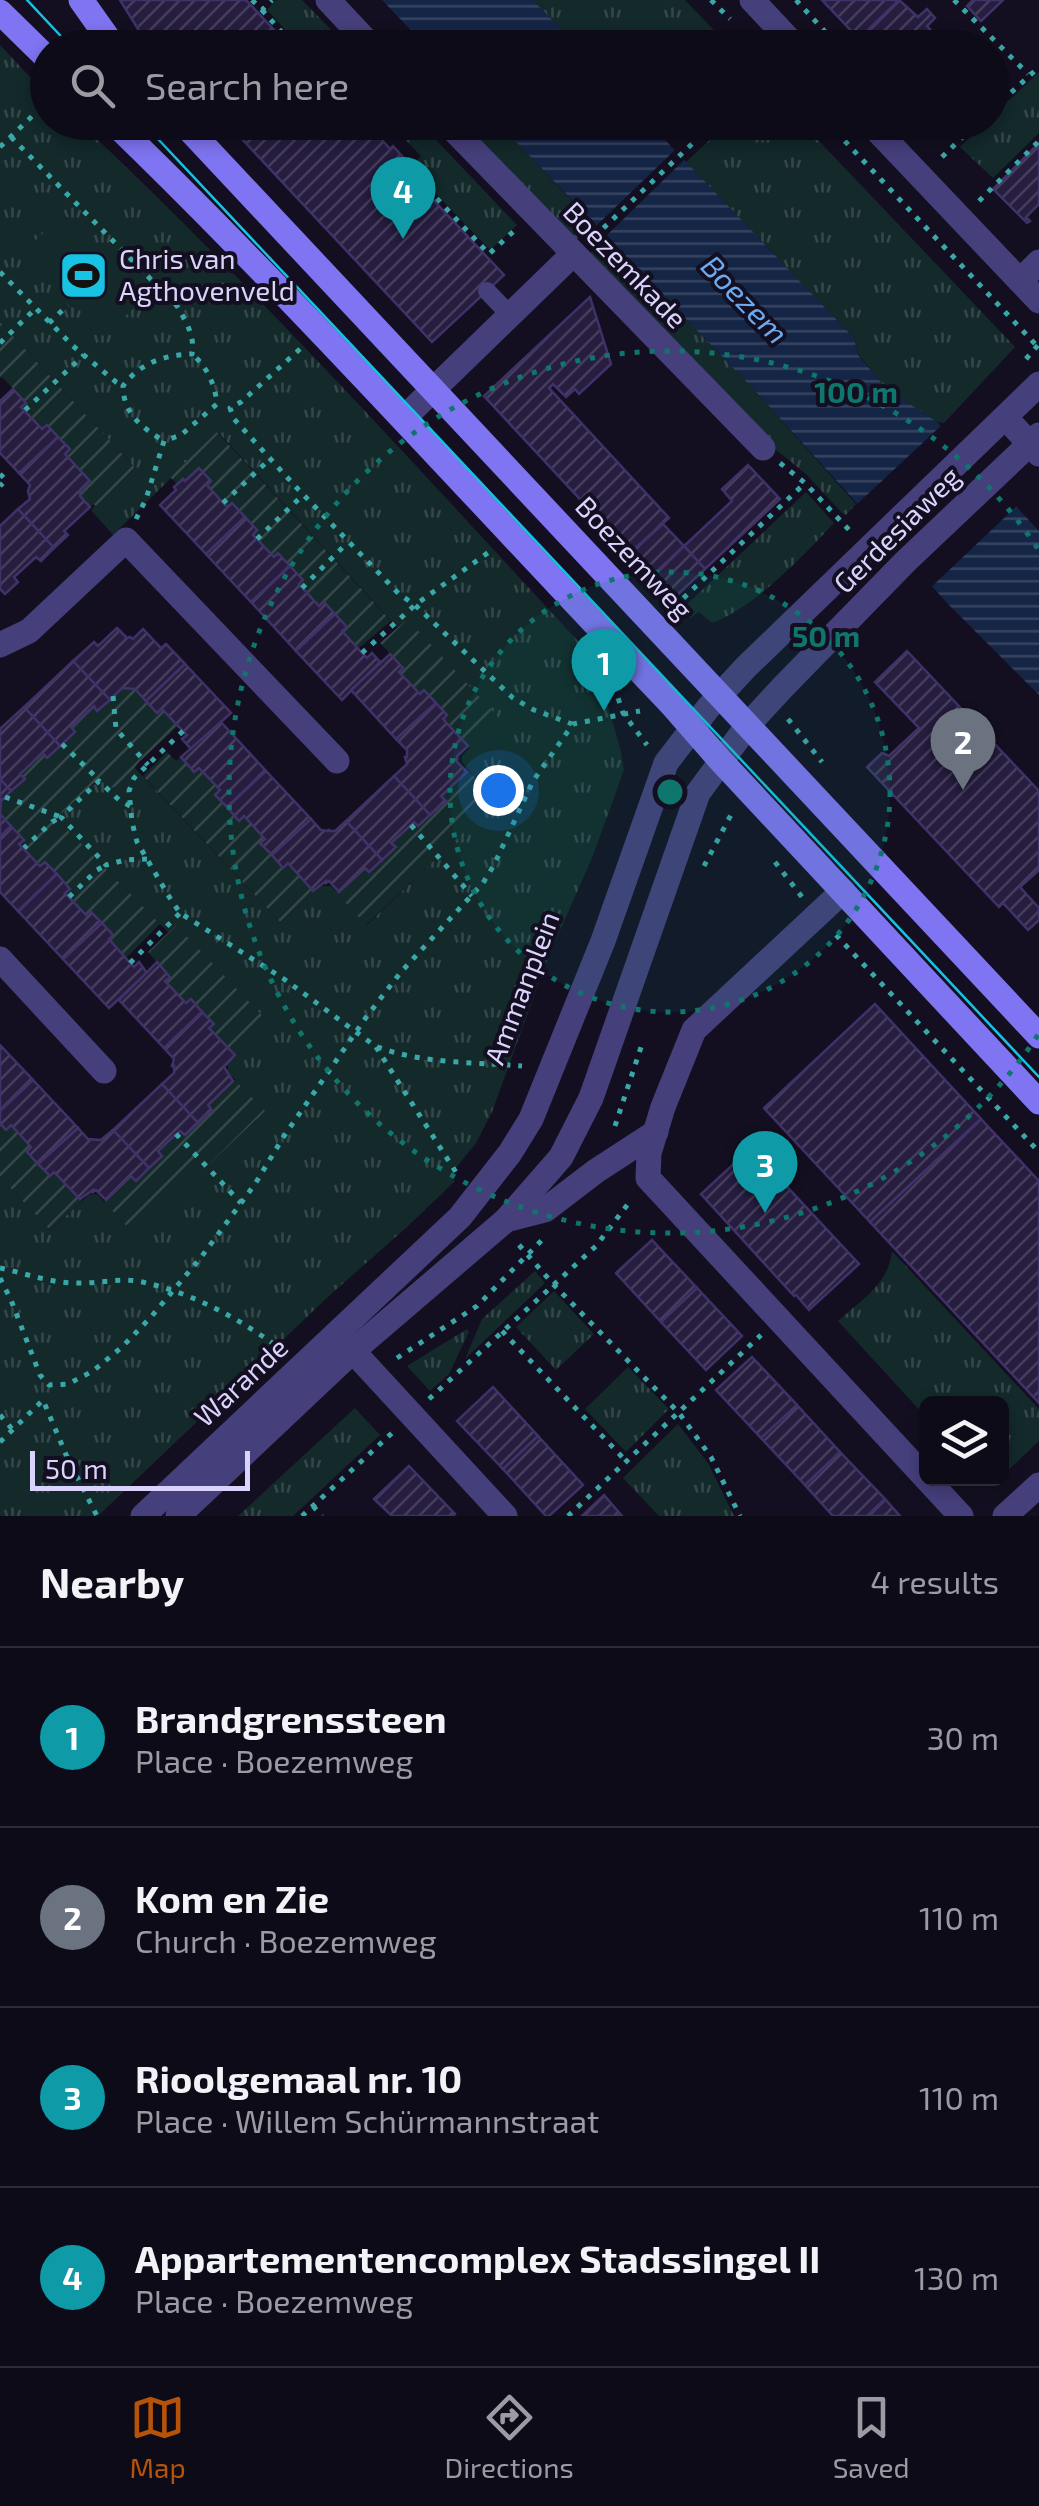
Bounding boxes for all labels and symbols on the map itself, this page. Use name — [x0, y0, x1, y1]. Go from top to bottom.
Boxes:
pin: 4 — [370, 156, 436, 239]
street label: Boezemkade — [557, 194, 695, 335]
place label: Chris van Agthovenveld — [119, 241, 295, 307]
water label: Boezem — [695, 247, 796, 350]
sports icon: Chris van Agthovenveld — [58, 249, 110, 301]
text: 100 m — [814, 373, 898, 409]
street label: Gerdesiaweg — [826, 459, 967, 600]
street label: Boezemweg — [569, 489, 701, 626]
text: 50 m — [792, 617, 860, 653]
pin: 1 — [572, 628, 636, 711]
pin: 2 — [930, 708, 996, 790]
your location — [473, 765, 524, 816]
centre of rings — [652, 774, 688, 810]
street label: Ammanplein — [476, 906, 566, 1069]
pin: 3 — [732, 1130, 798, 1213]
street label: Warande — [186, 1329, 294, 1433]
scale bar — [30, 1446, 250, 1490]

